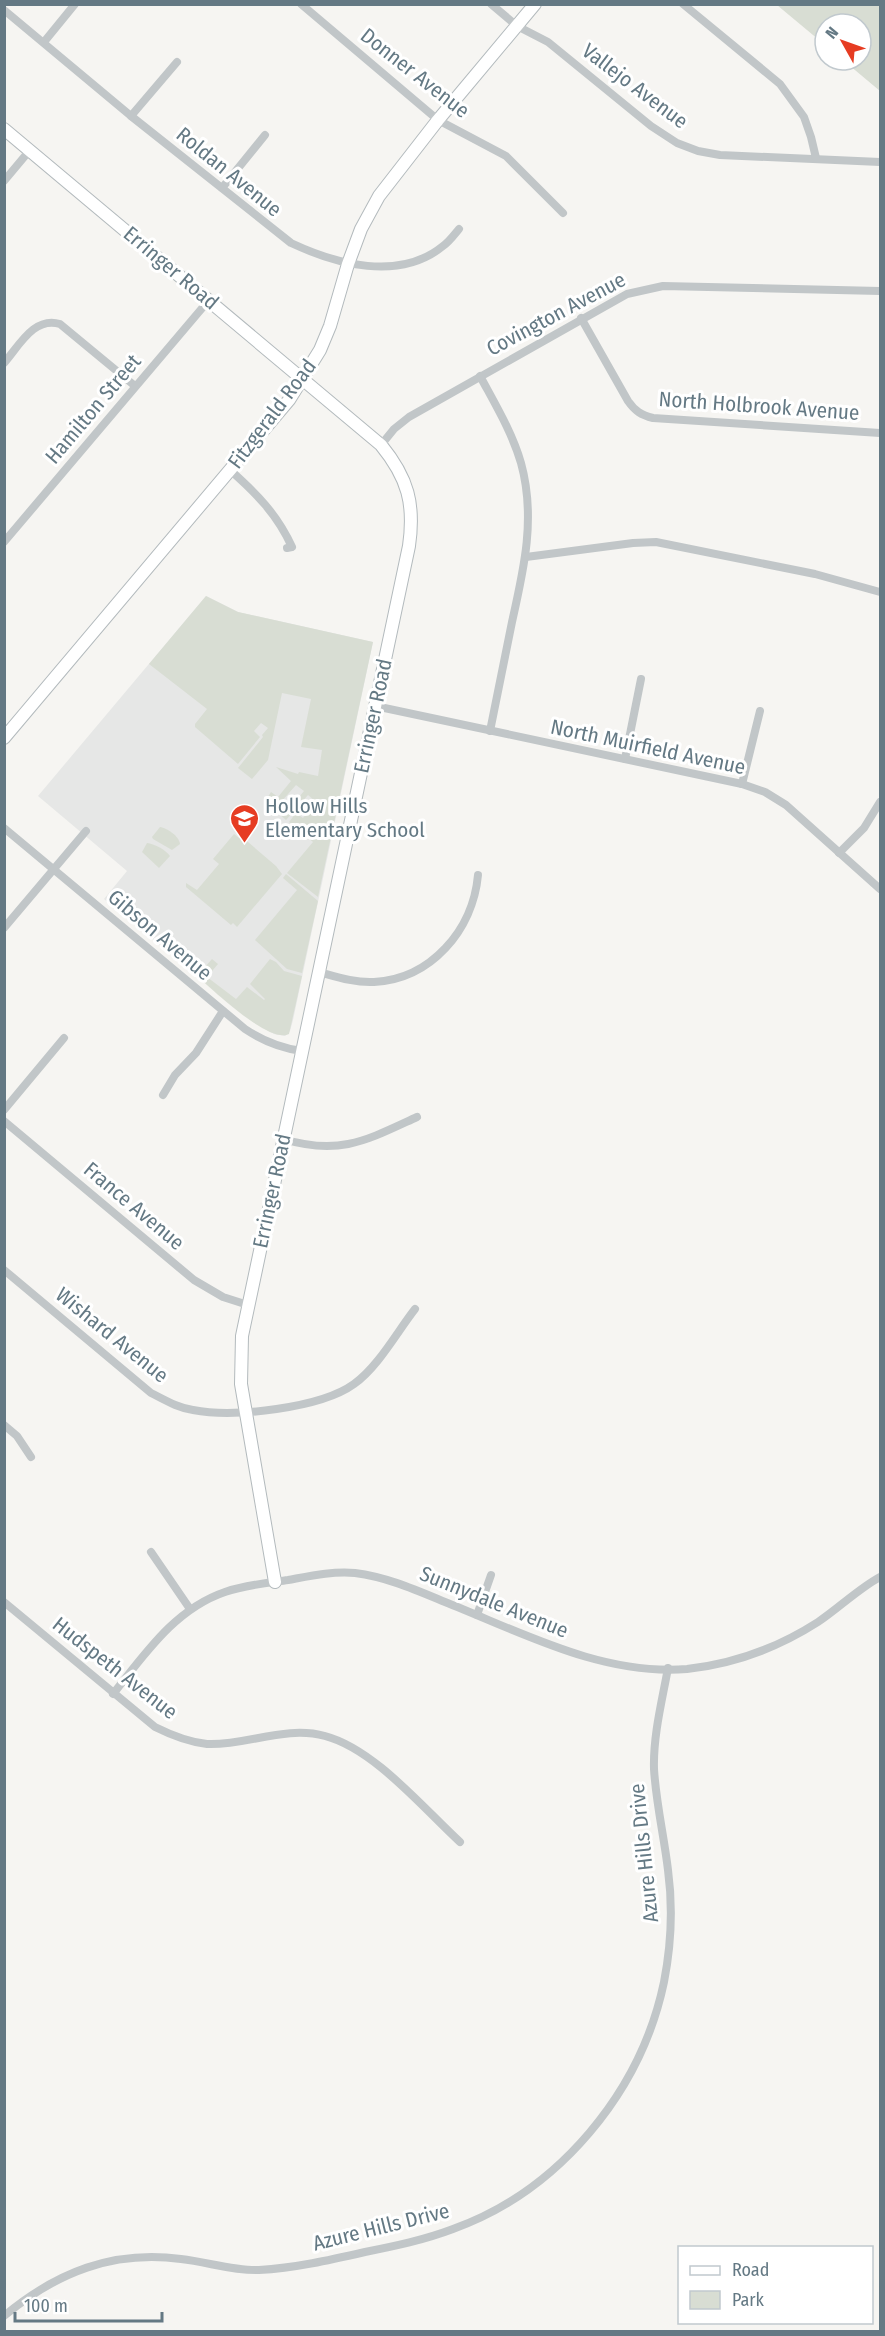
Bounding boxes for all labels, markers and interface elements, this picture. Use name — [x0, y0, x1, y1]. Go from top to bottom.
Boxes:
north arrow — [813, 12, 873, 72]
street label: Donner Avenue — [355, 22, 475, 124]
text: N — [822, 23, 842, 42]
street label: Vallejo Avenue — [577, 38, 693, 134]
street label: Roldan Avenue — [171, 122, 287, 222]
street label: Erringer Road — [118, 221, 224, 315]
street label: Covington Avenue — [482, 266, 630, 362]
street label: Hamilton Street — [40, 349, 147, 469]
street label: Fitzgerald Road — [222, 354, 322, 474]
street label: North Holbrook Avenue — [658, 386, 860, 426]
street label: Erringer Road — [348, 656, 398, 776]
street label: North Muirfield Avenue — [548, 714, 748, 780]
place label: Hollow Hills Elementary School — [265, 793, 425, 843]
school or university icon: Hollow Hills Elementary School — [228, 802, 260, 844]
street label: Gibson Avenue — [103, 884, 217, 986]
street label: Erringer Road — [247, 1131, 297, 1251]
street label: France Avenue — [78, 1156, 190, 1256]
street label: Wishard Avenue — [50, 1282, 174, 1388]
street label: Sunnydale Avenue — [416, 1560, 572, 1644]
street label: Hudspeth Avenue — [47, 1611, 183, 1725]
street label: Azure Hills Drive — [624, 1782, 664, 1924]
street label: Azure Hills Drive — [310, 2197, 452, 2257]
legend — [678, 2246, 873, 2324]
text: Road — [732, 2259, 769, 2281]
scale bar — [15, 2285, 162, 2323]
text: Park — [732, 2289, 765, 2311]
text: 100 m — [24, 2295, 68, 2317]

